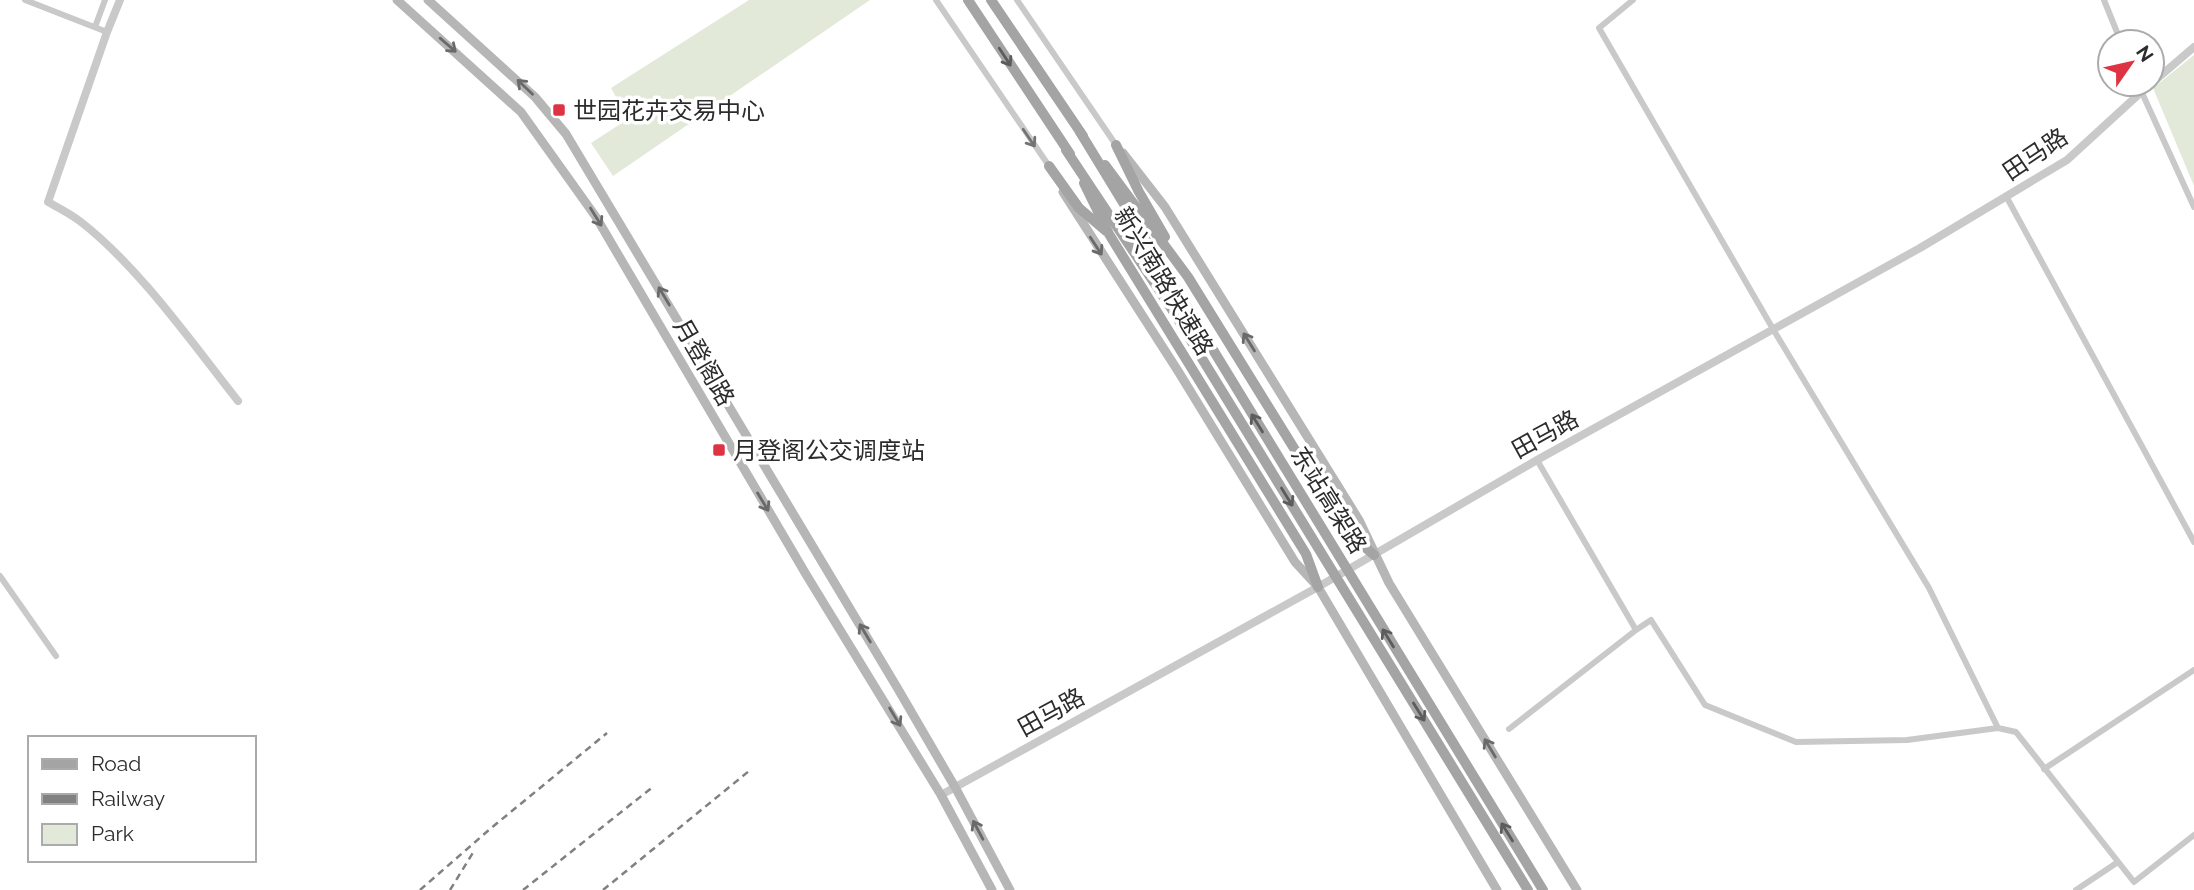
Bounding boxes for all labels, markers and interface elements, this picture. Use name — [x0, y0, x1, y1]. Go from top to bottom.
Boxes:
north arrow — [2096, 28, 2166, 98]
one-way arrow — [439, 37, 456, 54]
text: N — [2132, 41, 2158, 66]
one-way arrow — [998, 47, 1012, 66]
one-way arrow — [517, 79, 534, 96]
place label: 世园花卉交易中心 — [573, 96, 765, 125]
marker: 世园花卉交易中心 — [551, 102, 567, 118]
street label: 田马路 — [1997, 122, 2073, 186]
one-way arrow — [1022, 128, 1036, 147]
street label: 新兴南路快速路 — [1108, 202, 1220, 360]
one-way arrow — [589, 206, 603, 226]
one-way arrow — [1089, 236, 1104, 255]
one-way arrow — [657, 287, 671, 307]
street label: 月登阁路 — [667, 313, 741, 411]
one-way arrow — [1241, 333, 1255, 353]
street label: 田马路 — [1506, 404, 1584, 464]
one-way arrow — [1249, 414, 1263, 434]
place label: 月登阁公交调度站 — [733, 436, 925, 465]
street label: 东站高架路 — [1285, 441, 1373, 559]
marker: 月登阁公交调度站 — [711, 442, 727, 458]
one-way arrow — [1280, 486, 1294, 506]
one-way arrow — [756, 492, 770, 512]
one-way arrow — [857, 623, 871, 643]
one-way arrow — [1381, 629, 1396, 648]
street label: 田马路 — [1012, 682, 1090, 742]
one-way arrow — [1412, 701, 1426, 721]
one-way arrow — [888, 707, 902, 727]
legend — [28, 736, 256, 862]
one-way arrow — [1483, 739, 1498, 758]
text: Road — [91, 751, 141, 776]
text: Railway — [91, 786, 165, 811]
one-way arrow — [971, 820, 985, 840]
text: Park — [91, 821, 134, 846]
one-way arrow — [1500, 822, 1514, 842]

